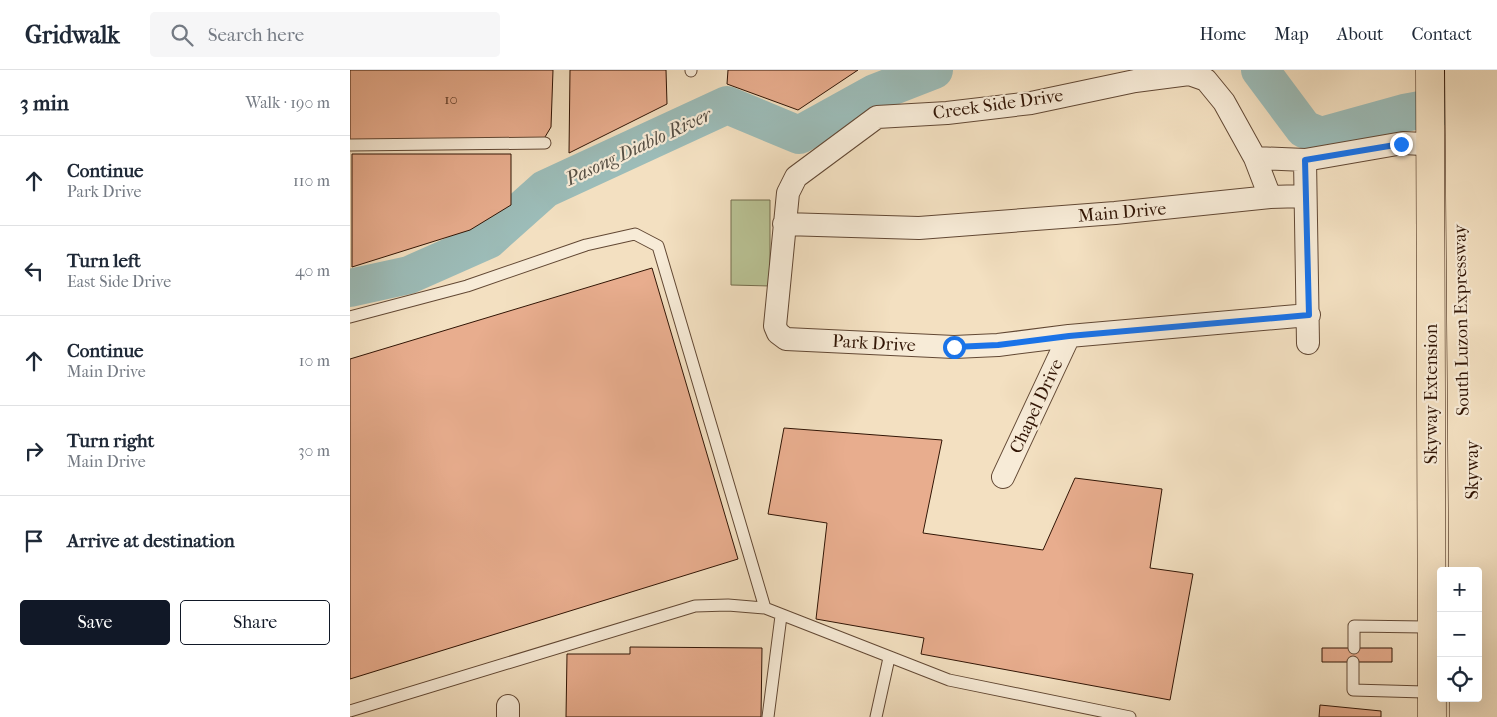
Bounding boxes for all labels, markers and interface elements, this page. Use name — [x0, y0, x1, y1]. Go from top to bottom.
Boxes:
search box — [150, 12, 500, 57]
text: Gridwalk — [25, 21, 120, 49]
icon: search — [168, 21, 196, 49]
text: Search here — [208, 24, 304, 46]
text: Home — [1199, 24, 1246, 45]
text: Map — [1274, 24, 1309, 45]
text: About — [1337, 24, 1383, 45]
text: Contact — [1411, 24, 1472, 45]
street label: Creek Side Drive — [932, 85, 1065, 124]
house number: 10 — [444, 90, 458, 108]
text: 3 min — [20, 91, 69, 115]
text: Walk · 190 m — [246, 93, 330, 112]
water label: Pasong Diablo River — [561, 103, 716, 191]
route end — [1390, 133, 1413, 156]
text: Continue — [67, 160, 143, 182]
icon: ahead — [20, 167, 48, 195]
text: 110 m — [293, 171, 330, 190]
text: Park Drive — [67, 182, 141, 201]
street label: Main Drive — [1077, 198, 1167, 227]
street label: South Luzon Expressway — [1449, 223, 1474, 416]
text: Turn left — [67, 250, 141, 272]
icon: left — [20, 257, 48, 285]
text: 40 m — [295, 261, 330, 280]
text: East Side Drive — [67, 272, 171, 291]
street label: Skyway Extension — [1421, 323, 1442, 464]
street label: Park Drive — [832, 331, 916, 356]
route start — [943, 336, 966, 359]
text: Continue — [67, 340, 143, 362]
icon: ahead — [20, 347, 48, 375]
text: 10 m — [299, 351, 330, 370]
street label: Chapel Drive — [1005, 355, 1068, 457]
text: Main Drive — [67, 362, 146, 381]
text: Turn right — [67, 430, 154, 452]
icon: right — [20, 437, 48, 465]
street label: Skyway — [1462, 439, 1483, 499]
text: 30 m — [298, 441, 330, 460]
text: Main Drive — [67, 452, 146, 471]
icon: arrive — [20, 527, 48, 555]
text: Arrive at destination — [67, 530, 235, 552]
map controls — [1437, 567, 1482, 702]
button: + — [1437, 567, 1482, 612]
button: Save — [20, 600, 170, 645]
button: Share — [180, 600, 330, 645]
button: − — [1437, 612, 1482, 657]
button: locate — [1437, 657, 1482, 702]

